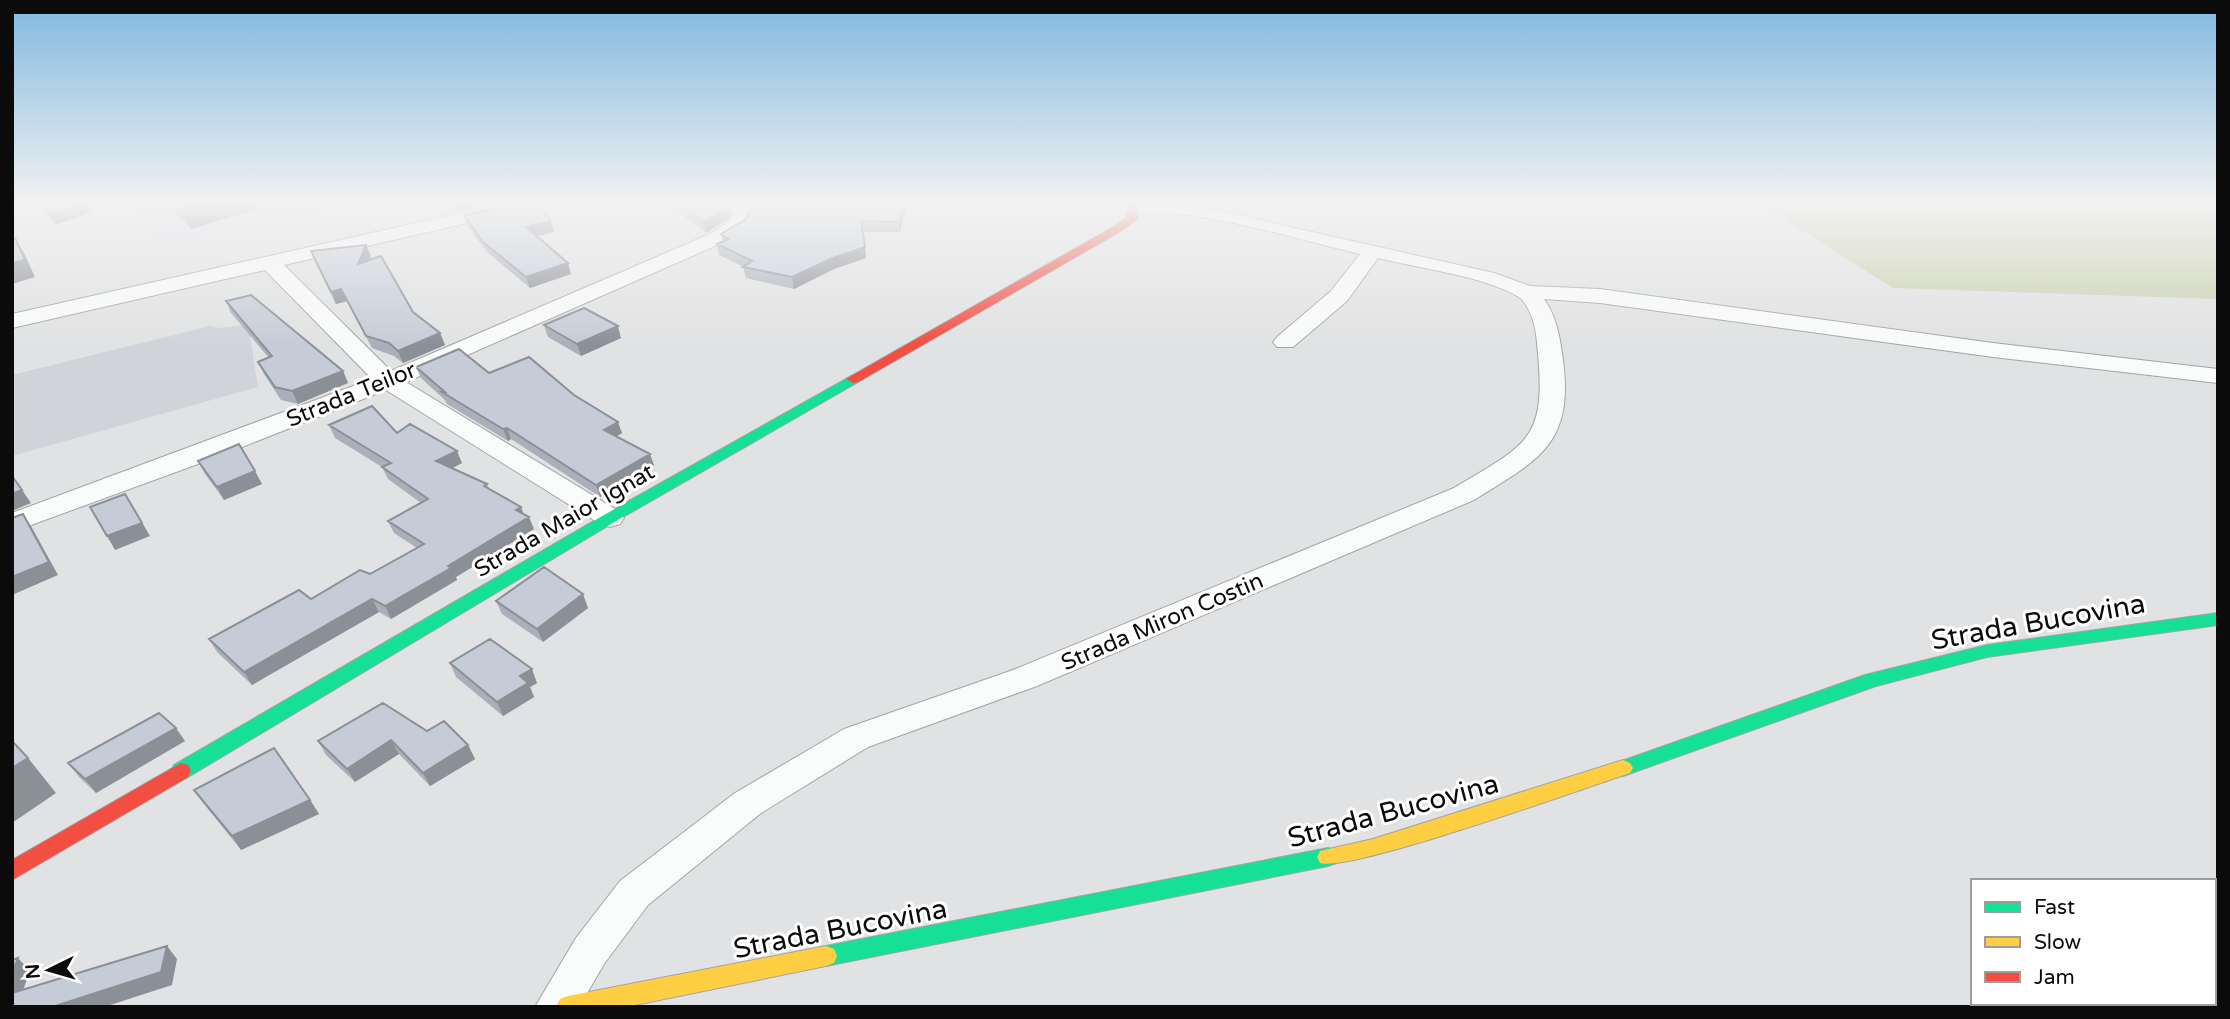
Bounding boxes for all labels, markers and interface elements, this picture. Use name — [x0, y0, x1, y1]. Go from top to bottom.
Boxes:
street label: Strada Teilor — [282, 356, 420, 434]
street label: Strada Maior Ignat — [469, 458, 660, 584]
street label: Strada Miron Costin — [1057, 567, 1268, 677]
street label: Strada Bucovina — [1928, 586, 2148, 658]
street label: Strada Bucovina — [1284, 766, 1502, 855]
legend — [1971, 879, 2216, 1005]
street label: Strada Bucovina — [730, 892, 950, 966]
text: Fast — [2034, 895, 2075, 920]
text: Slow — [2034, 930, 2082, 955]
north arrow — [14, 935, 84, 1005]
text: N — [21, 963, 45, 980]
text: Jam — [2034, 965, 2075, 990]

